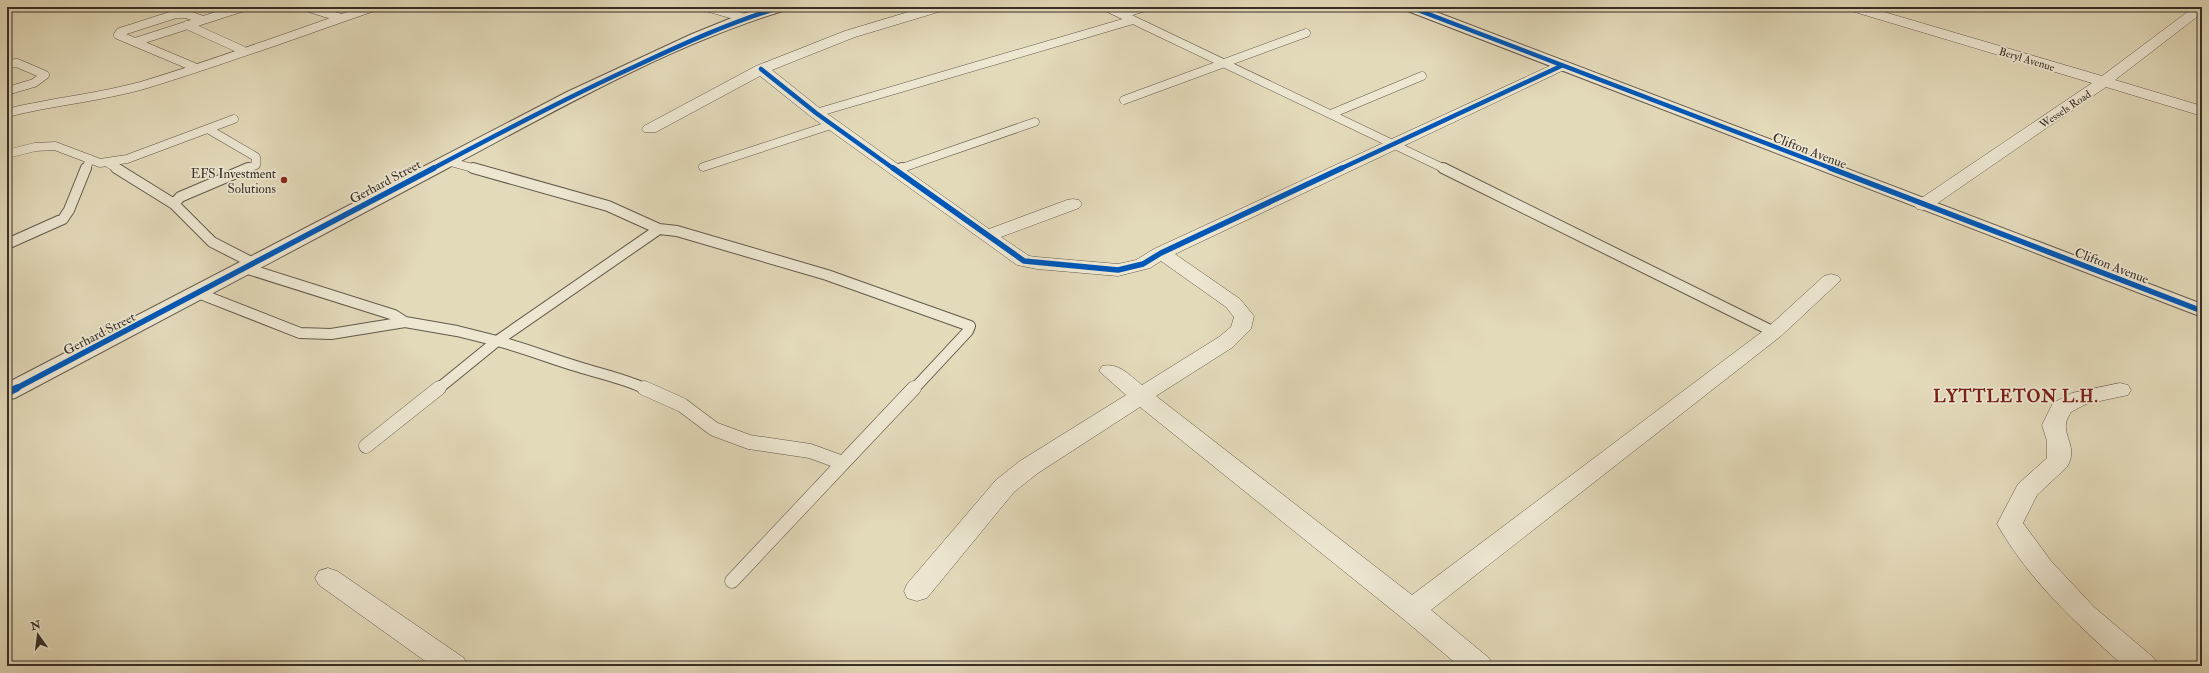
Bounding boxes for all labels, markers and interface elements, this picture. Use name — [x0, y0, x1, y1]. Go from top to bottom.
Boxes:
street label: Beryl Avenue — [1997, 45, 2057, 75]
street label: Wessels Road — [2036, 87, 2094, 132]
street label: Clifton Avenue — [1770, 129, 1849, 173]
street label: Gerhard Street — [347, 156, 424, 207]
place label: EFS Investment Solutions — [191, 166, 277, 197]
marker: EFS Investment Solutions — [279, 175, 289, 185]
street label: Clifton Avenue — [2072, 244, 2151, 288]
street label: Gerhard Street — [61, 309, 138, 359]
district label: LYTTLETON L.H. — [1933, 386, 2099, 407]
north arrow — [18, 615, 58, 655]
text: N — [28, 618, 43, 634]

